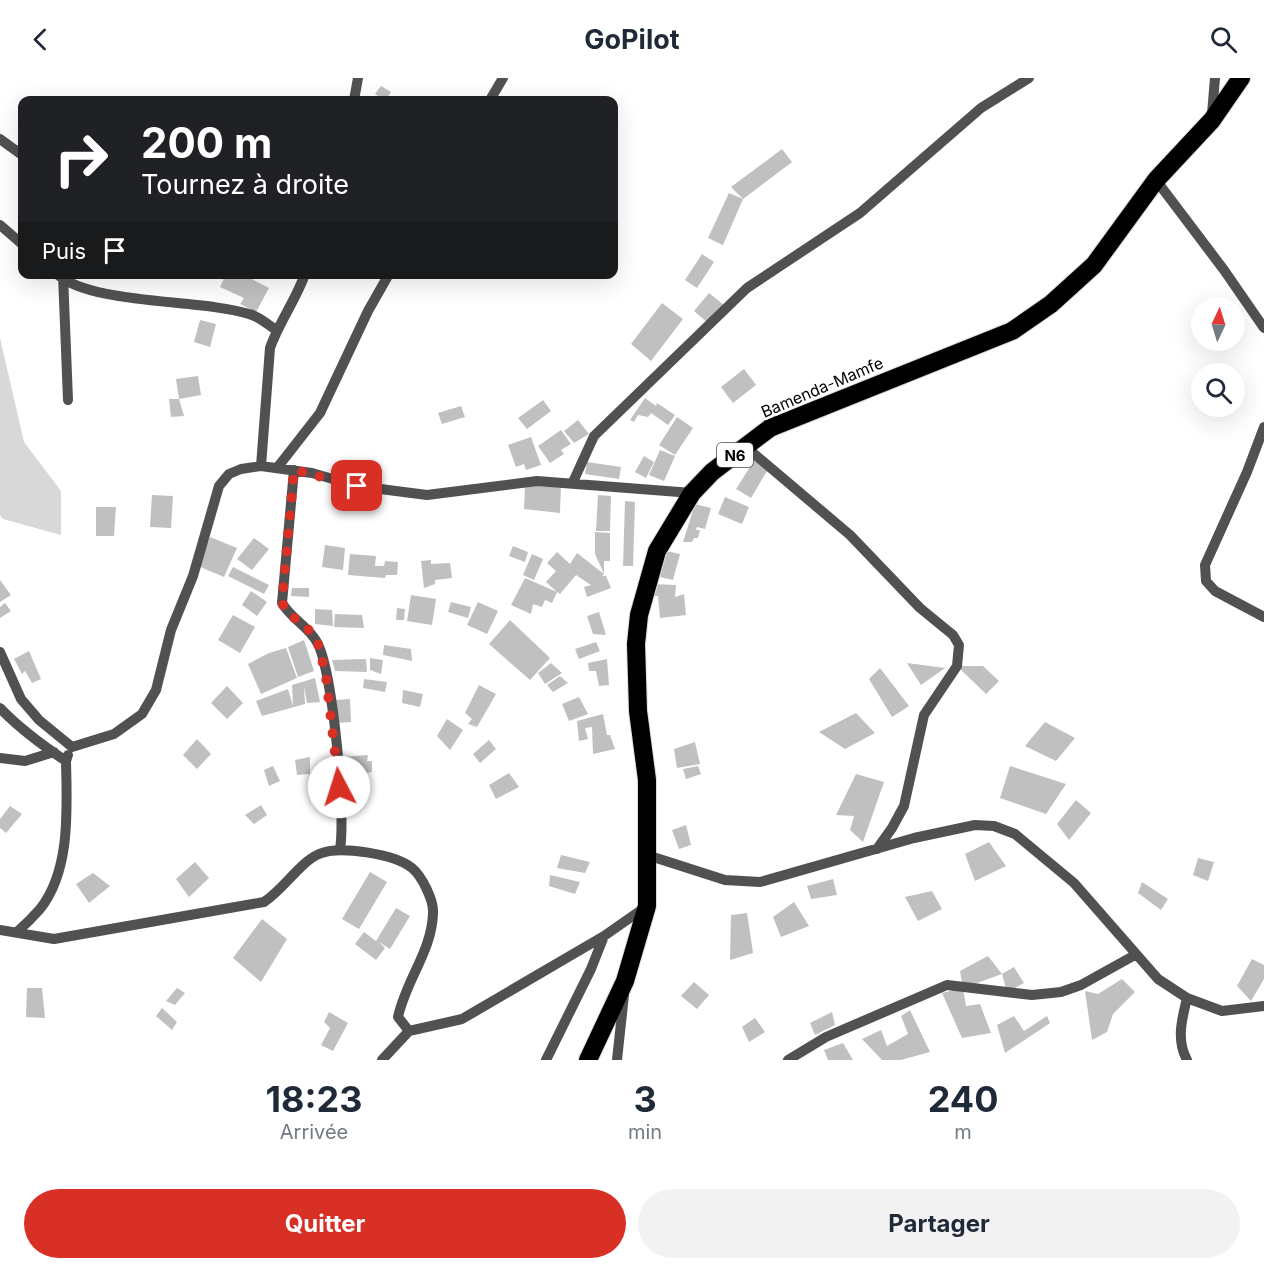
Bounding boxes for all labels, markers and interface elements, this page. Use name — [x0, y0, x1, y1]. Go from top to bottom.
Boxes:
icon: back — [24, 23, 57, 56]
text: GoPilot — [584, 23, 680, 56]
icon: search — [1207, 23, 1240, 56]
text: 200 m — [141, 117, 272, 168]
icon: right — [42, 120, 120, 198]
text: Tournez à droite — [141, 168, 349, 201]
icon: arrive — [98, 234, 131, 267]
text: Puis — [42, 238, 86, 264]
north arrow — [1191, 297, 1245, 351]
map controls — [1191, 297, 1245, 417]
street label: Bamenda-Mamfe — [758, 352, 886, 422]
button: search — [1191, 363, 1245, 417]
road number: N6 — [717, 443, 753, 467]
pin — [331, 460, 382, 511]
icon: arrive — [340, 469, 373, 502]
position arrow — [307, 755, 371, 819]
text: 18:23 — [266, 1077, 362, 1121]
text: 3 — [633, 1077, 657, 1121]
text: 240 — [928, 1077, 998, 1121]
text: Arrivée — [280, 1120, 348, 1144]
text: min — [628, 1120, 662, 1144]
text: m — [954, 1120, 972, 1144]
button: Quitter — [24, 1189, 626, 1258]
button: Partager — [638, 1189, 1240, 1258]

